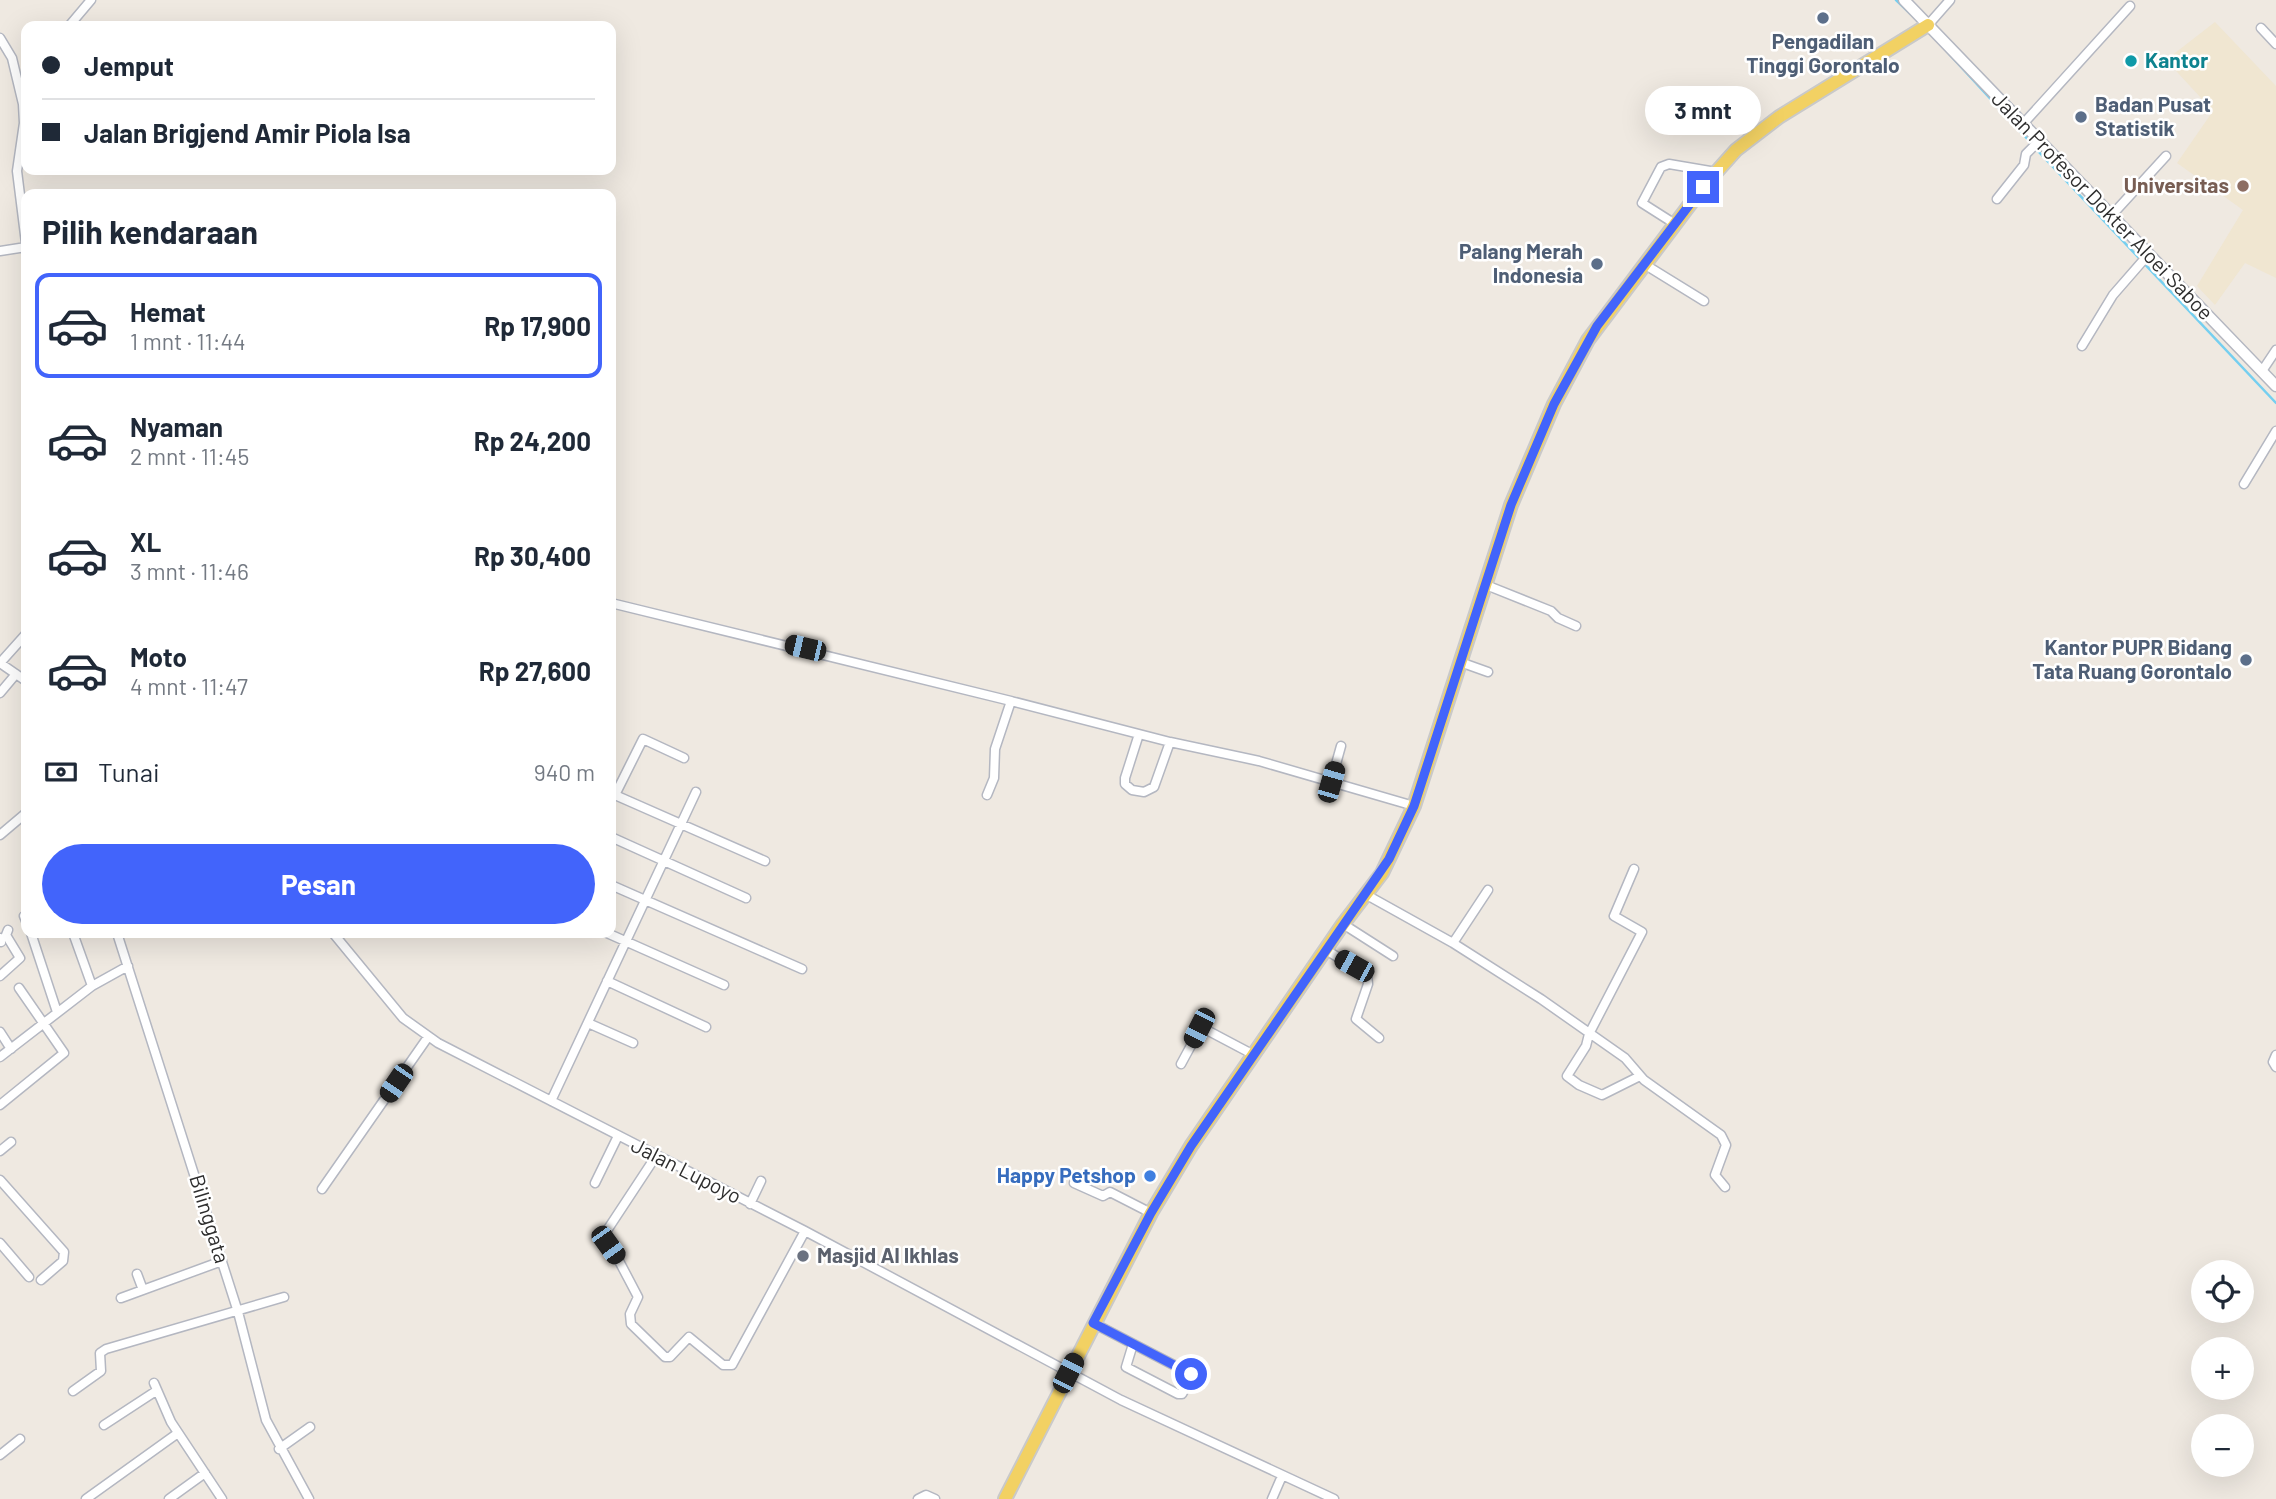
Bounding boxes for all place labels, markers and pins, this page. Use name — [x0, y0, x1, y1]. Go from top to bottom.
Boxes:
marker: Pengadilan Tinggi Gorontalo — [1815, 10, 1831, 26]
place label: Pengadilan Tinggi Gorontalo — [1746, 28, 1900, 77]
place label: Kantor — [2145, 47, 2208, 72]
marker: Kantor — [2123, 53, 2139, 69]
place label: Badan Pusat Statistik — [2095, 91, 2211, 140]
marker: Badan Pusat Statistik — [2073, 109, 2089, 125]
place label: Universitas — [2124, 172, 2229, 197]
marker: Universitas — [2235, 178, 2251, 194]
place label: Palang Merah Indonesia — [1459, 238, 1583, 287]
marker: Palang Merah Indonesia — [1589, 256, 1605, 272]
place label: Kantor PUPR Bidang Tata Ruang Gorontalo — [2032, 634, 2232, 683]
marker: Kantor PUPR Bidang Tata Ruang Gorontalo — [2238, 652, 2254, 668]
place label: Happy Petshop — [997, 1162, 1136, 1187]
marker: Happy Petshop — [1142, 1168, 1158, 1184]
place label: Masjid Al Ikhlas — [817, 1242, 959, 1267]
marker: Masjid Al Ikhlas — [795, 1248, 811, 1264]

